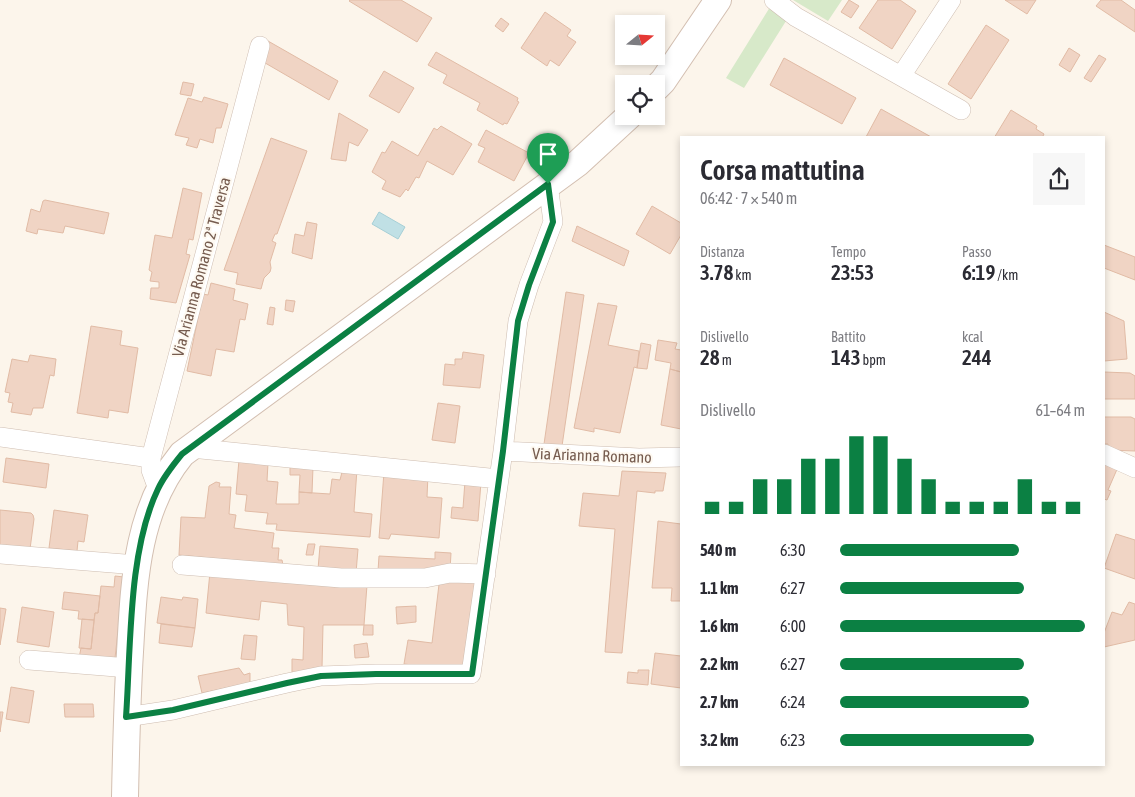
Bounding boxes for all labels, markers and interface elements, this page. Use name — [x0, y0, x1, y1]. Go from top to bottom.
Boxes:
north arrow — [615, 15, 665, 65]
map controls — [615, 15, 665, 125]
button: locate — [615, 75, 665, 125]
pin — [527, 133, 569, 184]
icon: arrive — [534, 140, 562, 168]
button: share — [1033, 153, 1085, 205]
text: Corsa mattutina — [700, 154, 865, 186]
street label: Via Arianna Romano 2ª Traversa — [168, 175, 234, 359]
text: 06:42 · 7 × 540 m — [700, 189, 797, 207]
text: Distanza — [700, 244, 745, 260]
text: Tempo — [831, 244, 866, 260]
text: Passo — [962, 244, 992, 260]
text: 3.78 — [700, 260, 733, 284]
text: 23:53 — [831, 260, 874, 284]
text: 6:19 — [962, 260, 995, 284]
text: km — [733, 267, 752, 283]
text: /km — [995, 267, 1018, 283]
text: Dislivello — [700, 329, 749, 345]
text: Battito — [831, 329, 866, 345]
text: kcal — [962, 329, 983, 345]
text: 28 — [700, 345, 720, 369]
text: 143 — [831, 345, 861, 369]
text: 244 — [962, 345, 992, 369]
text: m — [720, 352, 732, 368]
text: bpm — [861, 352, 886, 368]
text: Dislivello — [700, 401, 756, 419]
text: 61–64 m — [1036, 401, 1085, 419]
street label: Via Arianna Romano — [532, 444, 652, 466]
text: 540 m — [700, 541, 736, 559]
text: 6:30 — [780, 541, 805, 559]
text: 1.1 km — [700, 579, 739, 597]
text: 6:27 — [780, 579, 805, 597]
text: 1.6 km — [700, 617, 739, 635]
text: 6:00 — [780, 617, 806, 635]
text: 2.2 km — [700, 655, 739, 673]
text: 6:27 — [780, 655, 805, 673]
text: 2.7 km — [700, 693, 739, 711]
text: 6:24 — [780, 693, 805, 711]
text: 3.2 km — [700, 731, 739, 749]
text: 6:23 — [780, 731, 805, 749]

